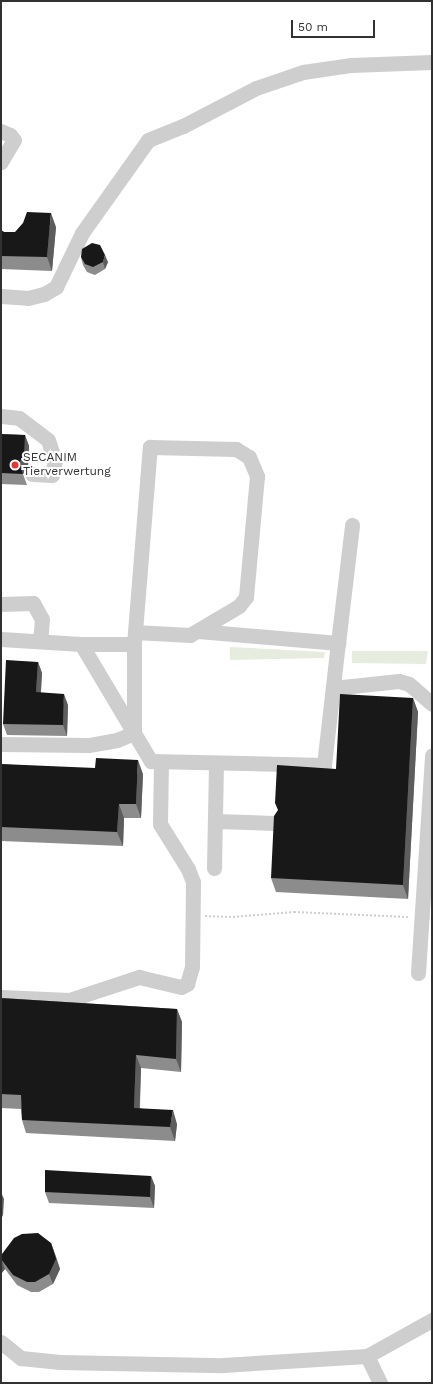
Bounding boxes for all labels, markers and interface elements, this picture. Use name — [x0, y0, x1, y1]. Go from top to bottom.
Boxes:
scale bar — [293, 12, 377, 38]
text: 50 m — [298, 20, 328, 34]
place label: SECANIM Tierverwertung — [23, 451, 111, 479]
marker: SECANIM Tierverwertung — [10, 460, 20, 470]

